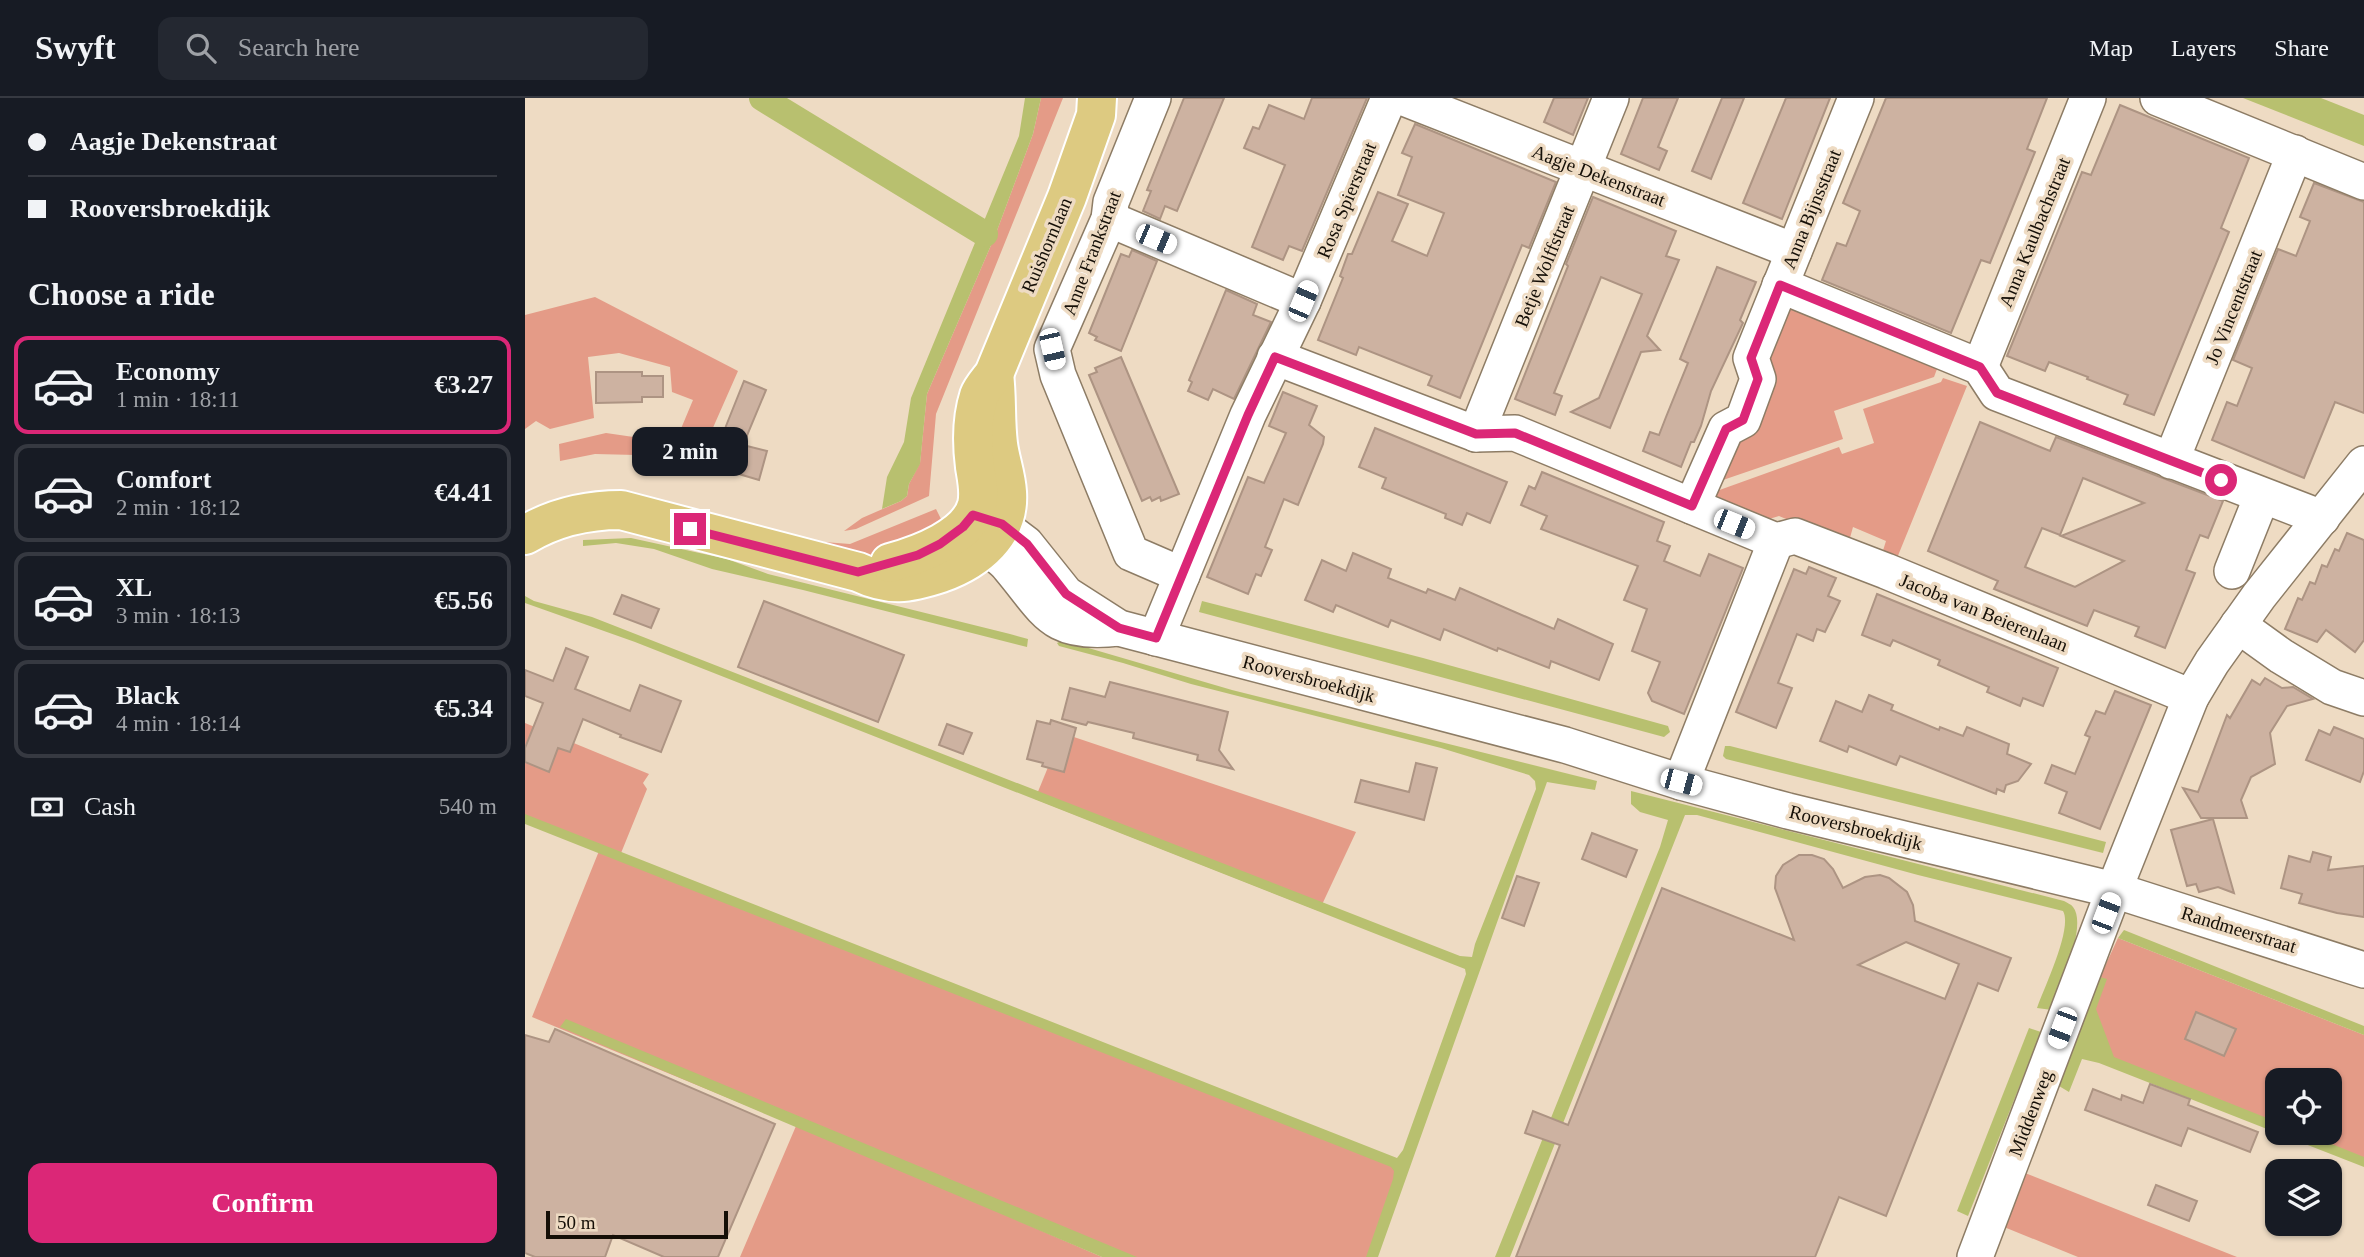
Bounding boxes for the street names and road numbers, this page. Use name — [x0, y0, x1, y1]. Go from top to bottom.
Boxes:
street label: Rosa Spierstraat — [1313, 138, 1381, 261]
street label: Aagje Dekenstraat — [1529, 140, 1669, 211]
street label: Anna Bijnsstraat — [1778, 146, 1845, 272]
street label: Anna Kaulbachstraat — [1995, 153, 2074, 310]
street label: Anne Frankstraat — [1058, 187, 1125, 318]
street label: Ruishornlaan — [1017, 194, 1076, 296]
street label: Betje Wolffstraat — [1511, 202, 1579, 330]
street label: Jo Vincentstraat — [2201, 246, 2266, 367]
street label: Jacoba van Beierenlaan — [1897, 569, 2071, 656]
street label: Rooversbroekdijk — [1240, 651, 1378, 706]
street label: Rooversbroekdijk — [1787, 801, 1925, 854]
street label: Randmeerstraat — [2179, 902, 2300, 957]
street label: Middenweg — [2004, 1067, 2057, 1159]

